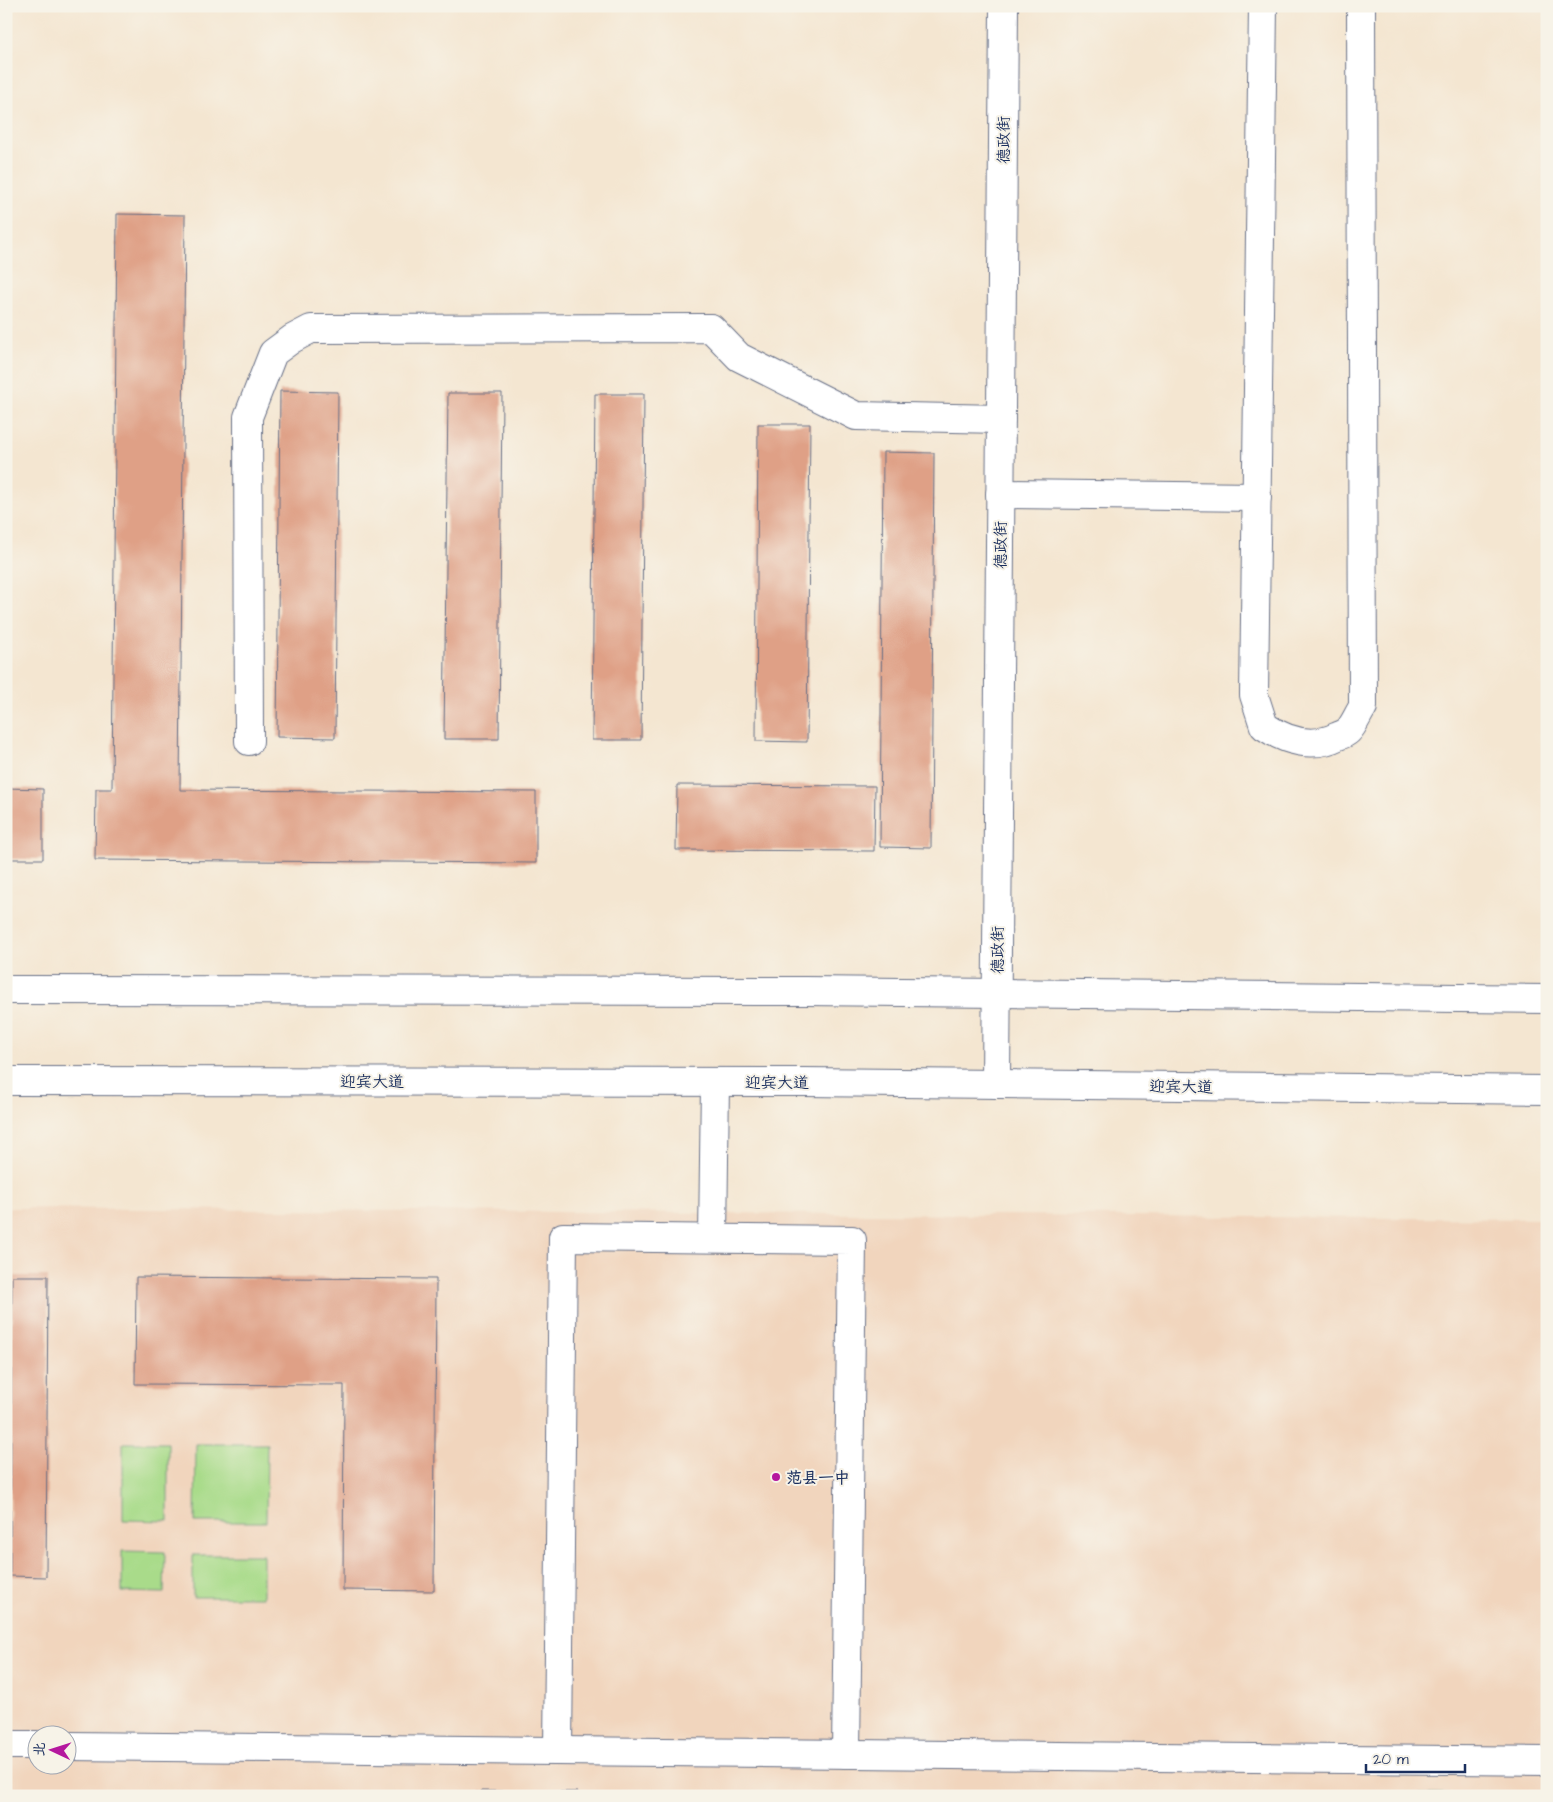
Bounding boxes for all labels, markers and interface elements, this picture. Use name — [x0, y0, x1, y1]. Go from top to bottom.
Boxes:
street label: 德政街 — [993, 116, 1015, 164]
street label: 德政街 — [990, 521, 1012, 569]
street label: 德政街 — [987, 926, 1009, 974]
street label: 迎宾大道 — [340, 1071, 404, 1093]
street label: 迎宾大道 — [745, 1072, 809, 1094]
street label: 迎宾大道 — [1149, 1075, 1213, 1099]
place label: 范县一中 — [786, 1467, 850, 1489]
marker: 范县一中 — [770, 1471, 782, 1483]
north arrow — [28, 1724, 78, 1774]
text: 北 — [30, 1741, 50, 1757]
scale bar — [1366, 1742, 1464, 1774]
text: 20 m — [1373, 1749, 1409, 1770]

